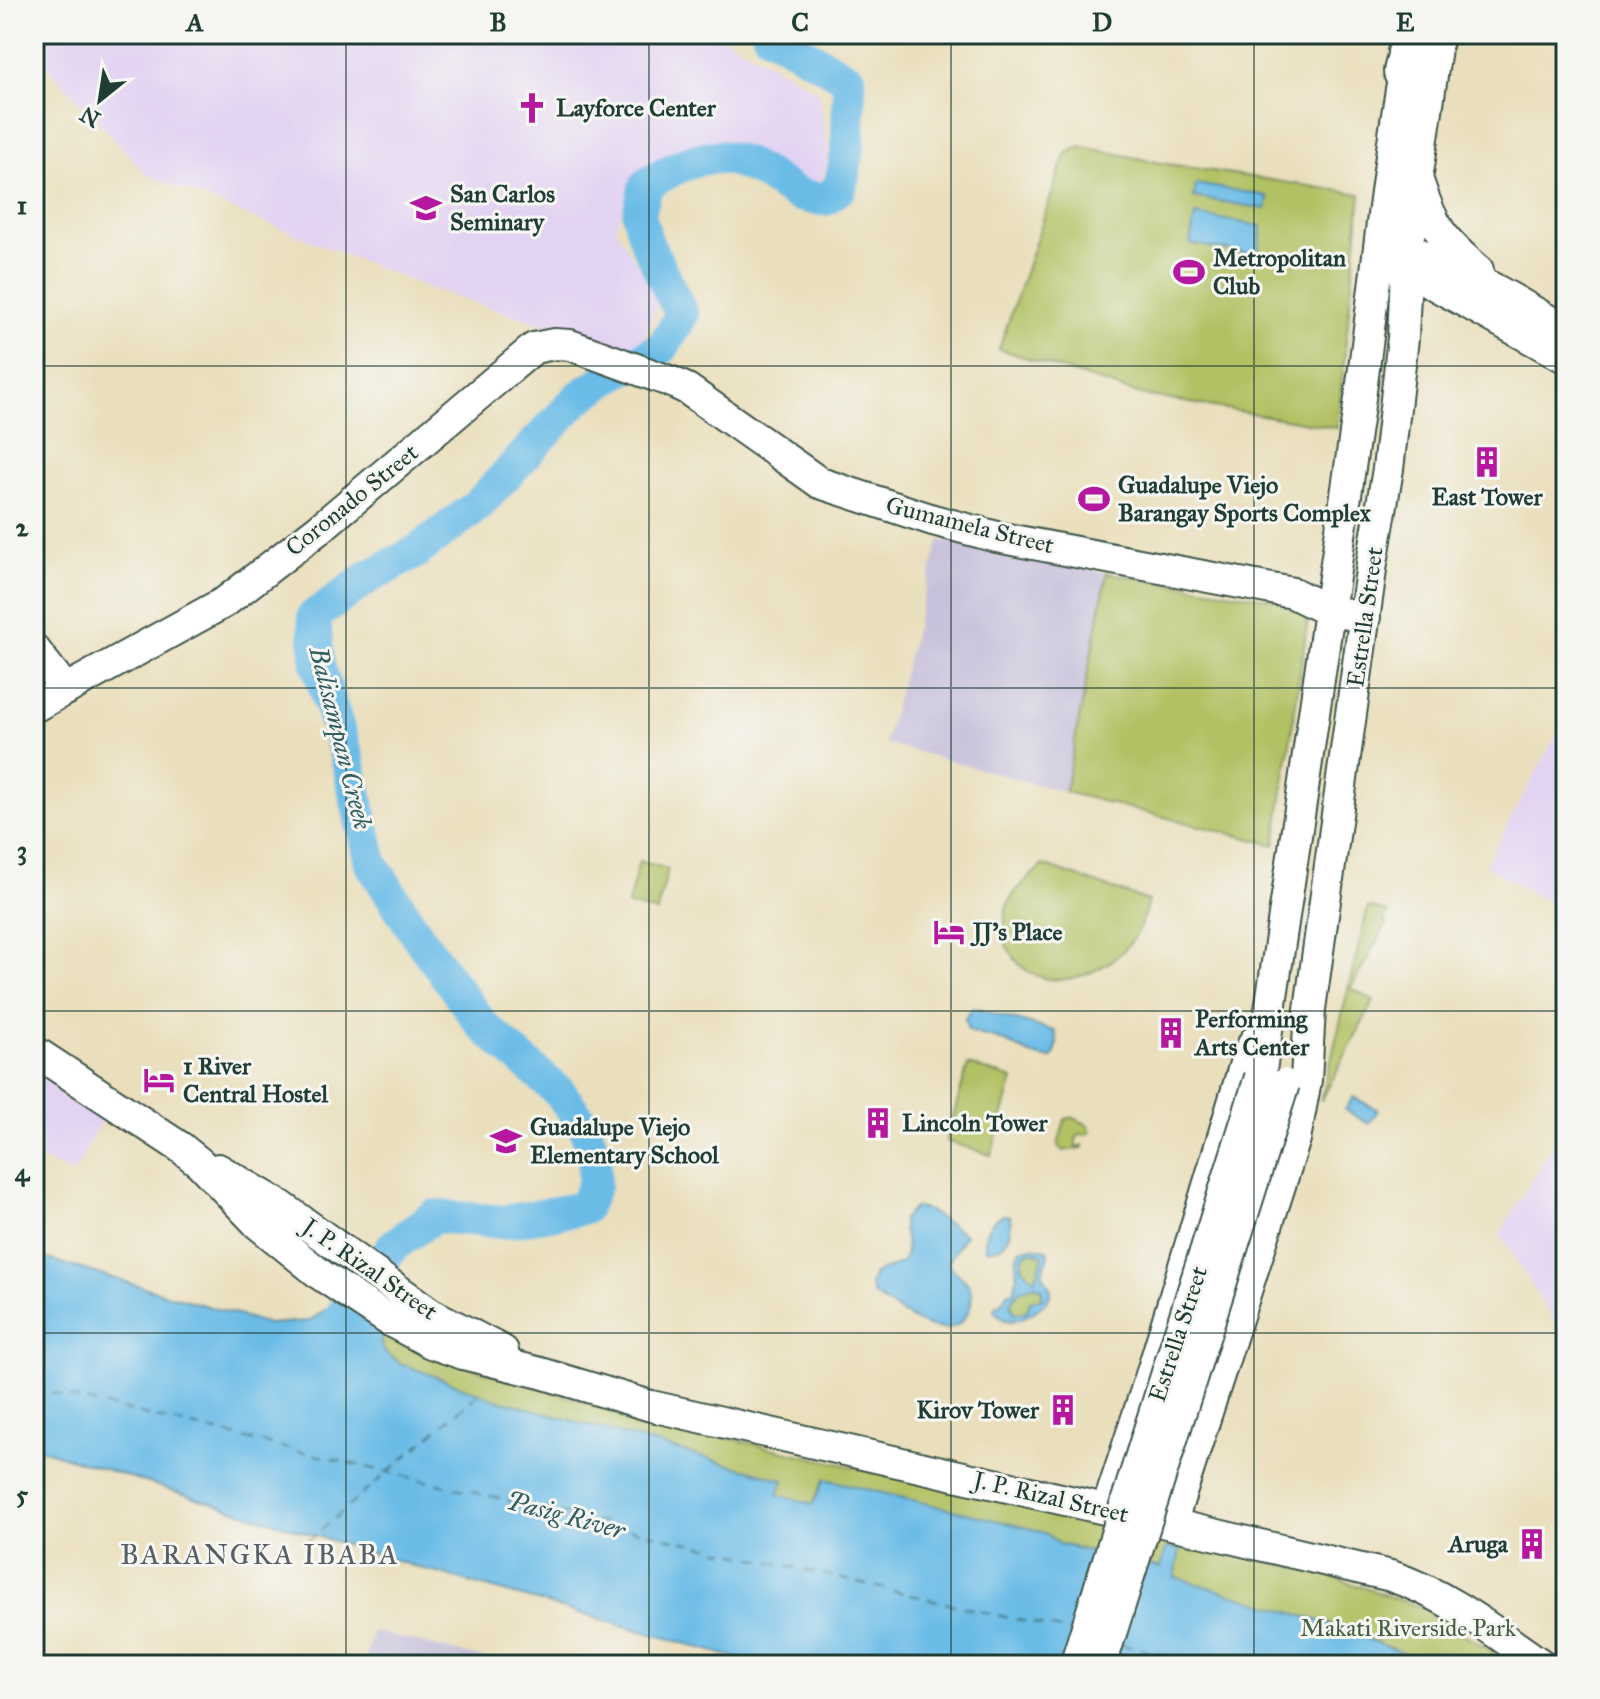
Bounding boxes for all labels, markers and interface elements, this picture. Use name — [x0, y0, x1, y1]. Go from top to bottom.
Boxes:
text: A — [184, 6, 204, 38]
text: B — [489, 6, 507, 38]
text: C — [791, 6, 809, 38]
text: D — [1092, 6, 1112, 38]
text: E — [1396, 6, 1415, 38]
north arrow — [60, 60, 140, 140]
church icon: Layforce Center — [515, 91, 549, 125]
place label: Layforce Center — [556, 93, 717, 123]
text: N — [75, 100, 105, 133]
place label: San Carlos Seminary — [450, 179, 555, 237]
text: 1 — [17, 189, 27, 221]
school or university icon: San Carlos Seminary — [409, 191, 443, 225]
place label: Metropolitan Club — [1213, 243, 1346, 301]
sports icon: Metropolitan Club — [1172, 255, 1206, 289]
street label: Coronado Street — [280, 437, 425, 563]
building icon: East Tower — [1470, 445, 1504, 479]
place label: Guadalupe Viejo Barangay Sports Complex — [1118, 470, 1371, 528]
sports icon: Guadalupe Viejo Barangay Sports Complex — [1077, 482, 1111, 516]
place label: East Tower — [1432, 482, 1543, 512]
street label: Gumamela Street — [883, 490, 1058, 560]
text: 2 — [16, 511, 30, 543]
street label: Estrella Street — [1340, 545, 1390, 689]
water label: Balisampan Creek — [302, 642, 379, 833]
text: 3 — [17, 834, 27, 866]
hotel icon: JJ's Place — [932, 915, 966, 949]
place label: JJ's Place — [970, 917, 1063, 947]
place label: Performing Arts Center — [1193, 1004, 1310, 1062]
building icon: Performing Arts Center — [1154, 1016, 1188, 1050]
place label: 1 River Central Hostel — [183, 1051, 329, 1109]
hotel icon: 1 River Central Hostel — [142, 1063, 176, 1097]
building icon: Lincoln Tower — [861, 1106, 895, 1140]
place label: Lincoln Tower — [902, 1108, 1048, 1138]
place label: Guadalupe Viejo Elementary School — [530, 1112, 719, 1170]
school or university icon: Guadalupe Viejo Elementary School — [489, 1124, 523, 1158]
text: 4 — [15, 1156, 31, 1188]
street label: J. P. Rizal Street — [294, 1210, 444, 1327]
street label: Estrella Street — [1142, 1262, 1214, 1406]
building icon: Kirov Tower — [1046, 1393, 1080, 1427]
place label: Kirov Tower — [917, 1395, 1040, 1425]
street label: J. P. Rizal Street — [968, 1464, 1132, 1530]
text: 5 — [16, 1478, 29, 1510]
water label: Pasig River — [503, 1484, 630, 1546]
building icon: Aruga — [1515, 1527, 1549, 1561]
place label: Aruga — [1447, 1529, 1509, 1559]
district label: BARANGKA IBABA — [120, 1537, 400, 1572]
park label: Makati Riverside Park — [1300, 1613, 1517, 1643]

